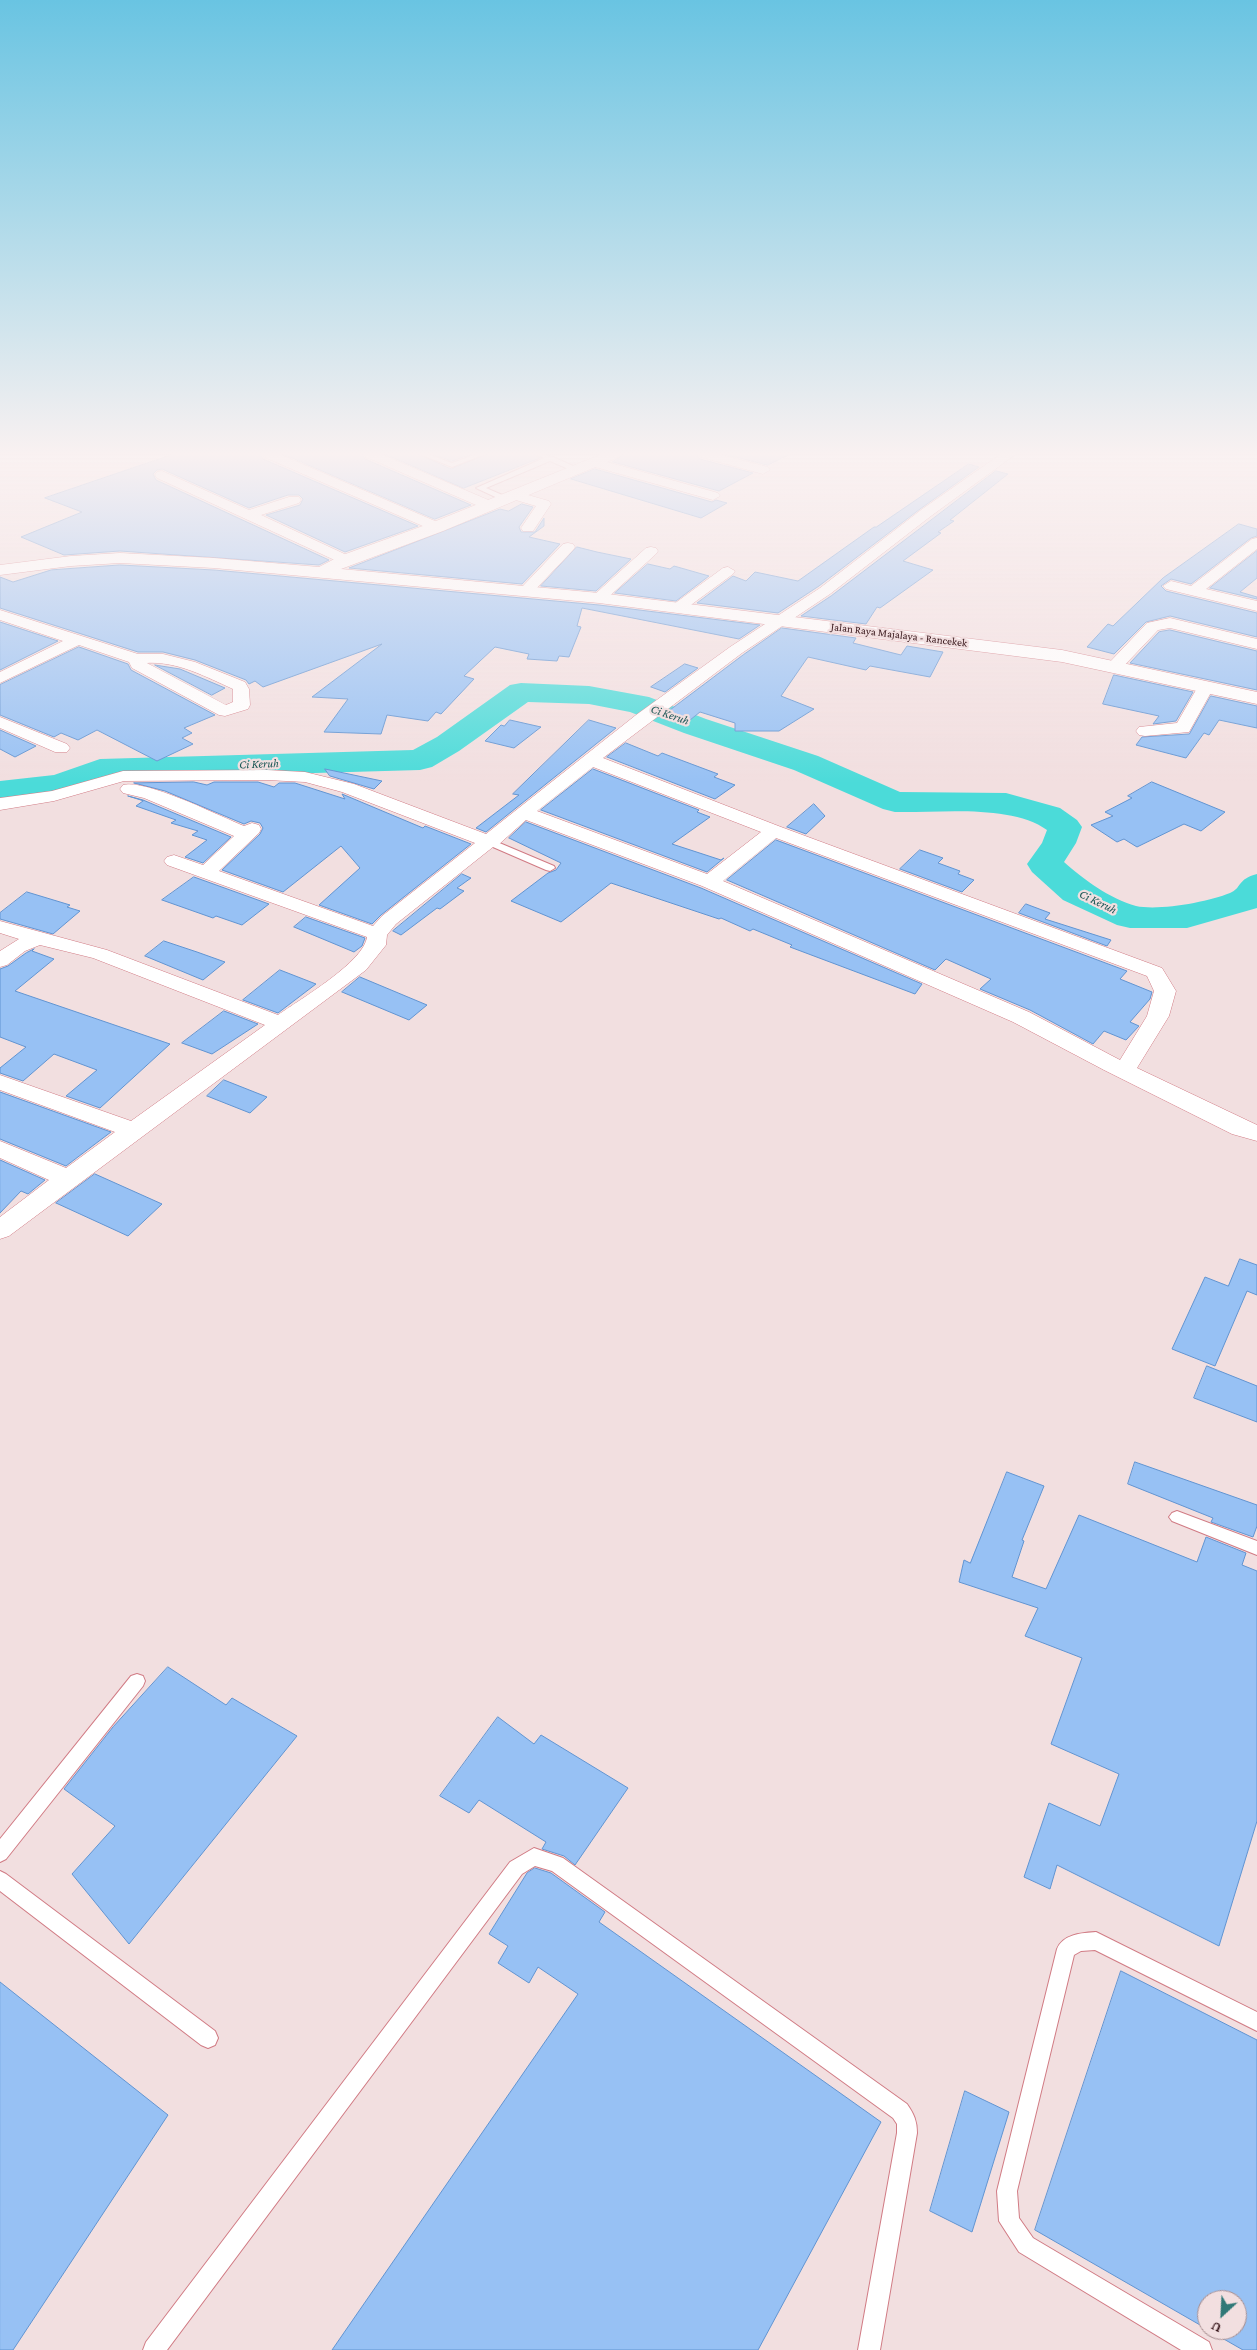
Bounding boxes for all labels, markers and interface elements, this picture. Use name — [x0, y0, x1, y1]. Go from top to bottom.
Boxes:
street label: Jalan Raya Majalaya - Rancekek — [830, 620, 968, 650]
water label: Ci Keruh — [649, 702, 691, 728]
water label: Ci Keruh — [239, 756, 279, 772]
water label: Ci Keruh — [1077, 887, 1119, 917]
north arrow — [1197, 2290, 1247, 2340]
text: U — [1208, 2318, 1224, 2337]

